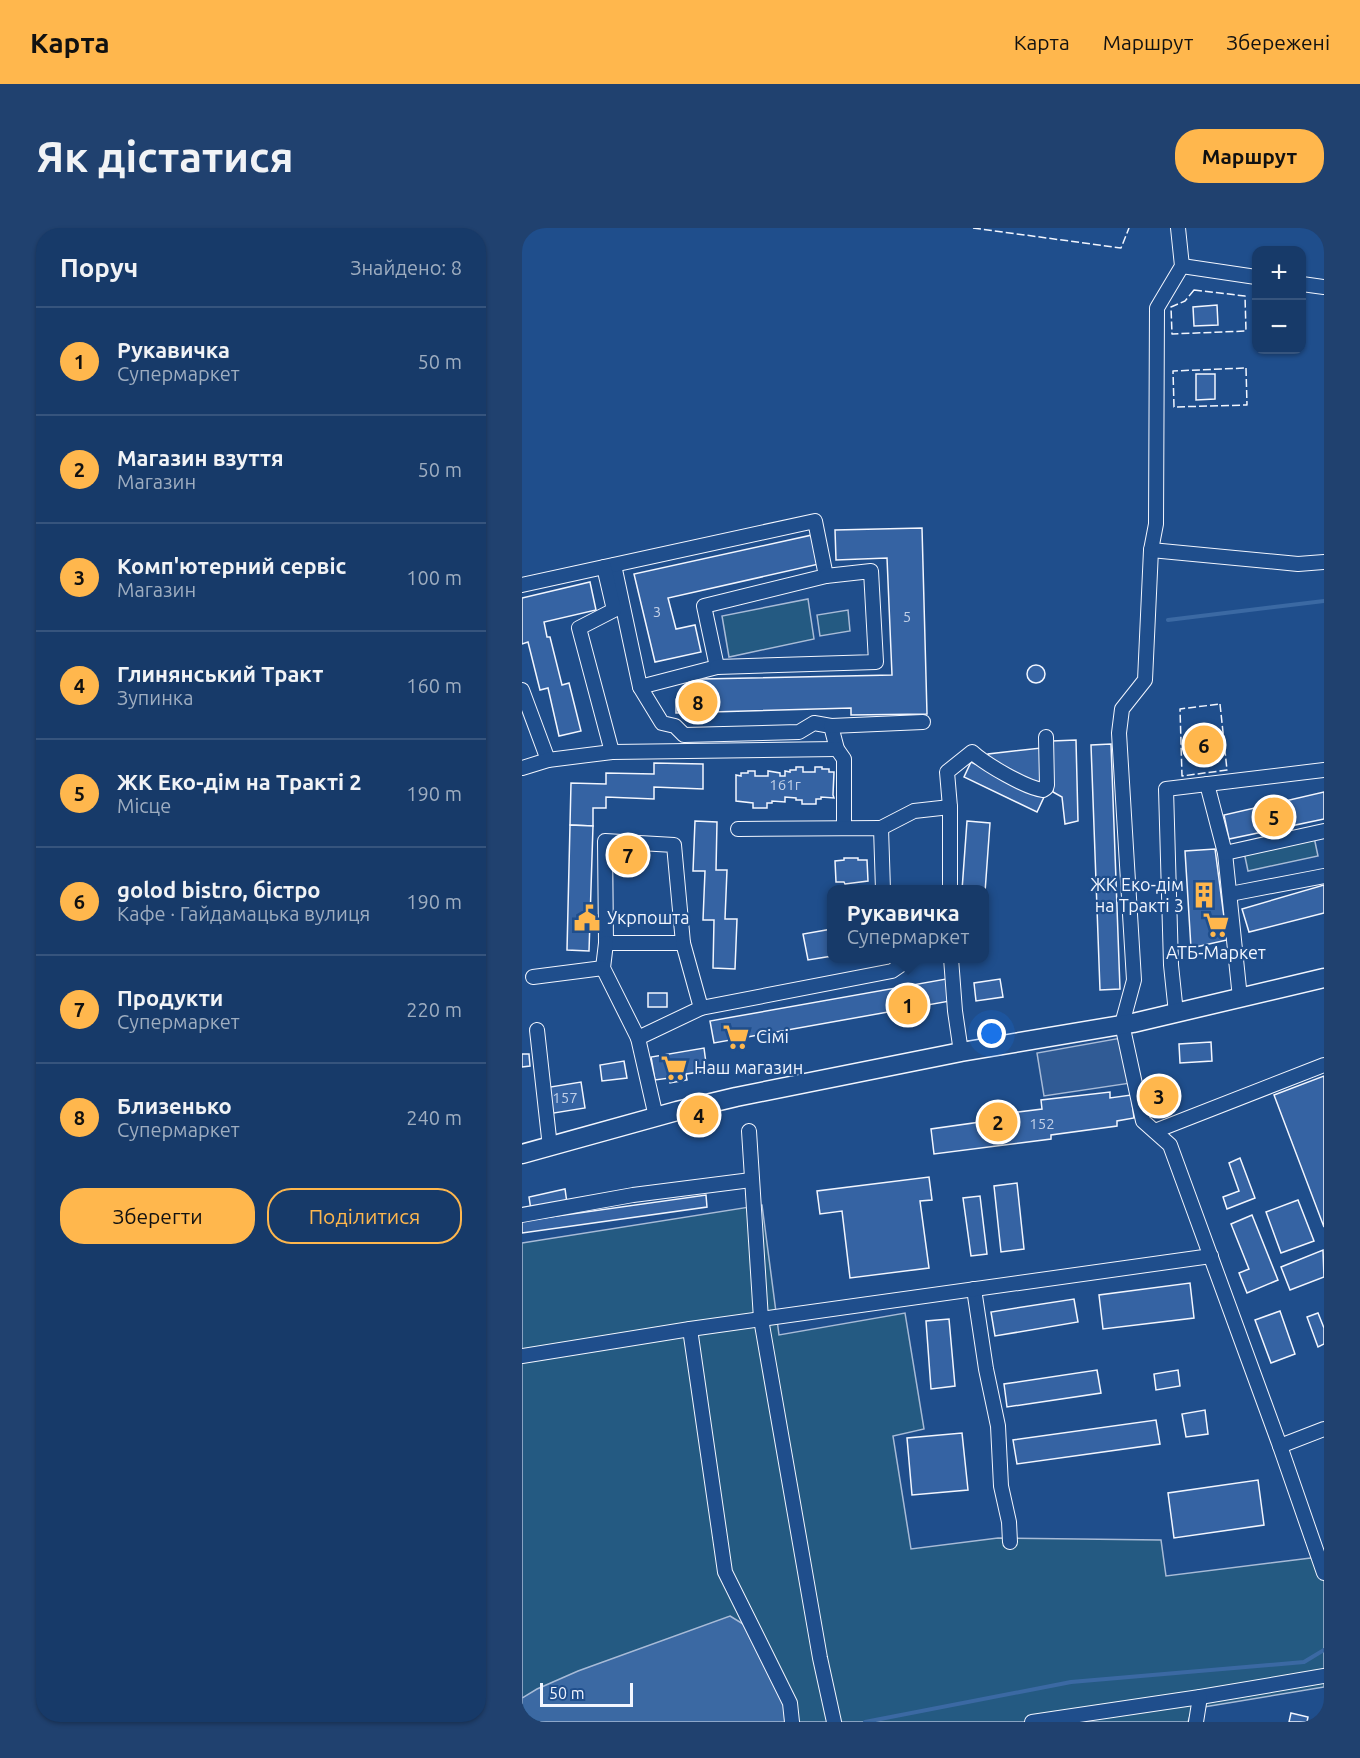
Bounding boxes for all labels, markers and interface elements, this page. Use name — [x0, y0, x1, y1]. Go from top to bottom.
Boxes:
text: Карта — [30, 27, 110, 58]
text: Карта — [1014, 30, 1070, 54]
text: Маршрут — [1103, 30, 1193, 54]
text: Збережені — [1226, 30, 1330, 54]
button: Маршрут — [1175, 129, 1324, 183]
text: Як дістатися — [36, 133, 294, 180]
map controls — [1252, 246, 1306, 354]
button: + — [1252, 246, 1306, 300]
text: Поруч — [60, 253, 138, 282]
text: Знайдено: 8 — [350, 256, 462, 279]
button: − — [1252, 300, 1306, 354]
text: Рукавичка — [117, 337, 230, 362]
text: 1 — [74, 350, 85, 373]
text: 50 m — [418, 350, 462, 373]
text: Супермаркет — [117, 362, 240, 385]
text: Магазин взуття — [117, 445, 284, 470]
text: 2 — [74, 458, 85, 481]
text: 50 m — [418, 458, 462, 481]
text: Магазин — [117, 470, 196, 493]
text: Комп'ютерний сервіс — [117, 553, 346, 578]
text: 3 — [74, 566, 85, 589]
text: 100 m — [406, 566, 462, 589]
text: Магазин — [117, 578, 196, 601]
house number: 3 — [653, 603, 661, 620]
house number: 5 — [903, 608, 911, 625]
text: Глинянський Тракт — [117, 661, 323, 686]
text: 4 — [74, 674, 85, 697]
text: 160 m — [406, 674, 462, 697]
pin: 8 — [678, 680, 717, 724]
text: Зупинка — [117, 686, 193, 709]
pin: 6 — [1184, 722, 1224, 768]
text: ЖК Еко-дім на Тракті 2 — [117, 769, 362, 794]
house number: 161г — [769, 776, 801, 793]
text: 5 — [74, 782, 85, 805]
text: 190 m — [406, 782, 462, 805]
text: Місце — [117, 794, 171, 817]
pin: 5 — [1254, 794, 1293, 840]
pin: 7 — [608, 832, 648, 878]
place label: ЖК Еко-дім на Тракті 3 — [1090, 874, 1184, 915]
text: golod bistro, бістро — [117, 877, 321, 902]
building icon: ЖК Еко-дім на Тракті 3 — [1189, 880, 1219, 910]
popup — [827, 885, 989, 963]
text: 6 — [74, 890, 85, 913]
text: 190 m — [406, 890, 462, 913]
text: Рукавичка — [847, 900, 960, 925]
text: Кафе · Гайдамацька вулиця — [117, 902, 370, 925]
public building icon: Укрпошта — [572, 903, 602, 933]
place label: Укрпошта — [607, 907, 689, 927]
supermarket icon: АТБ-Маркет — [1201, 910, 1231, 940]
text: Супермаркет — [847, 925, 969, 948]
place label: АТБ-Маркет — [1166, 942, 1266, 962]
pin: 1 — [888, 982, 928, 1028]
text: Продукти — [117, 985, 223, 1010]
text: 7 — [74, 998, 85, 1021]
text: 220 m — [406, 998, 462, 1021]
text: Супермаркет — [117, 1010, 240, 1033]
your location — [977, 1019, 1006, 1048]
supermarket icon: Сімі — [721, 1022, 751, 1052]
place label: Сімі — [756, 1026, 789, 1046]
supermarket icon: Наш магазин — [659, 1053, 689, 1083]
place label: Наш магазин — [694, 1057, 803, 1077]
pin: 3 — [1140, 1074, 1178, 1118]
house number: 157 — [552, 1089, 578, 1106]
pin: 4 — [680, 1092, 718, 1138]
text: Близенько — [117, 1093, 232, 1118]
pin: 2 — [978, 1100, 1018, 1144]
text: 8 — [74, 1106, 85, 1129]
text: 240 m — [406, 1106, 462, 1129]
house number: 152 — [1029, 1115, 1055, 1132]
text: Супермаркет — [117, 1118, 240, 1141]
button: Зберегти — [60, 1188, 255, 1244]
button: Поділитися — [267, 1188, 462, 1244]
scale bar — [540, 1680, 633, 1708]
text: 50 m — [549, 1684, 585, 1702]

